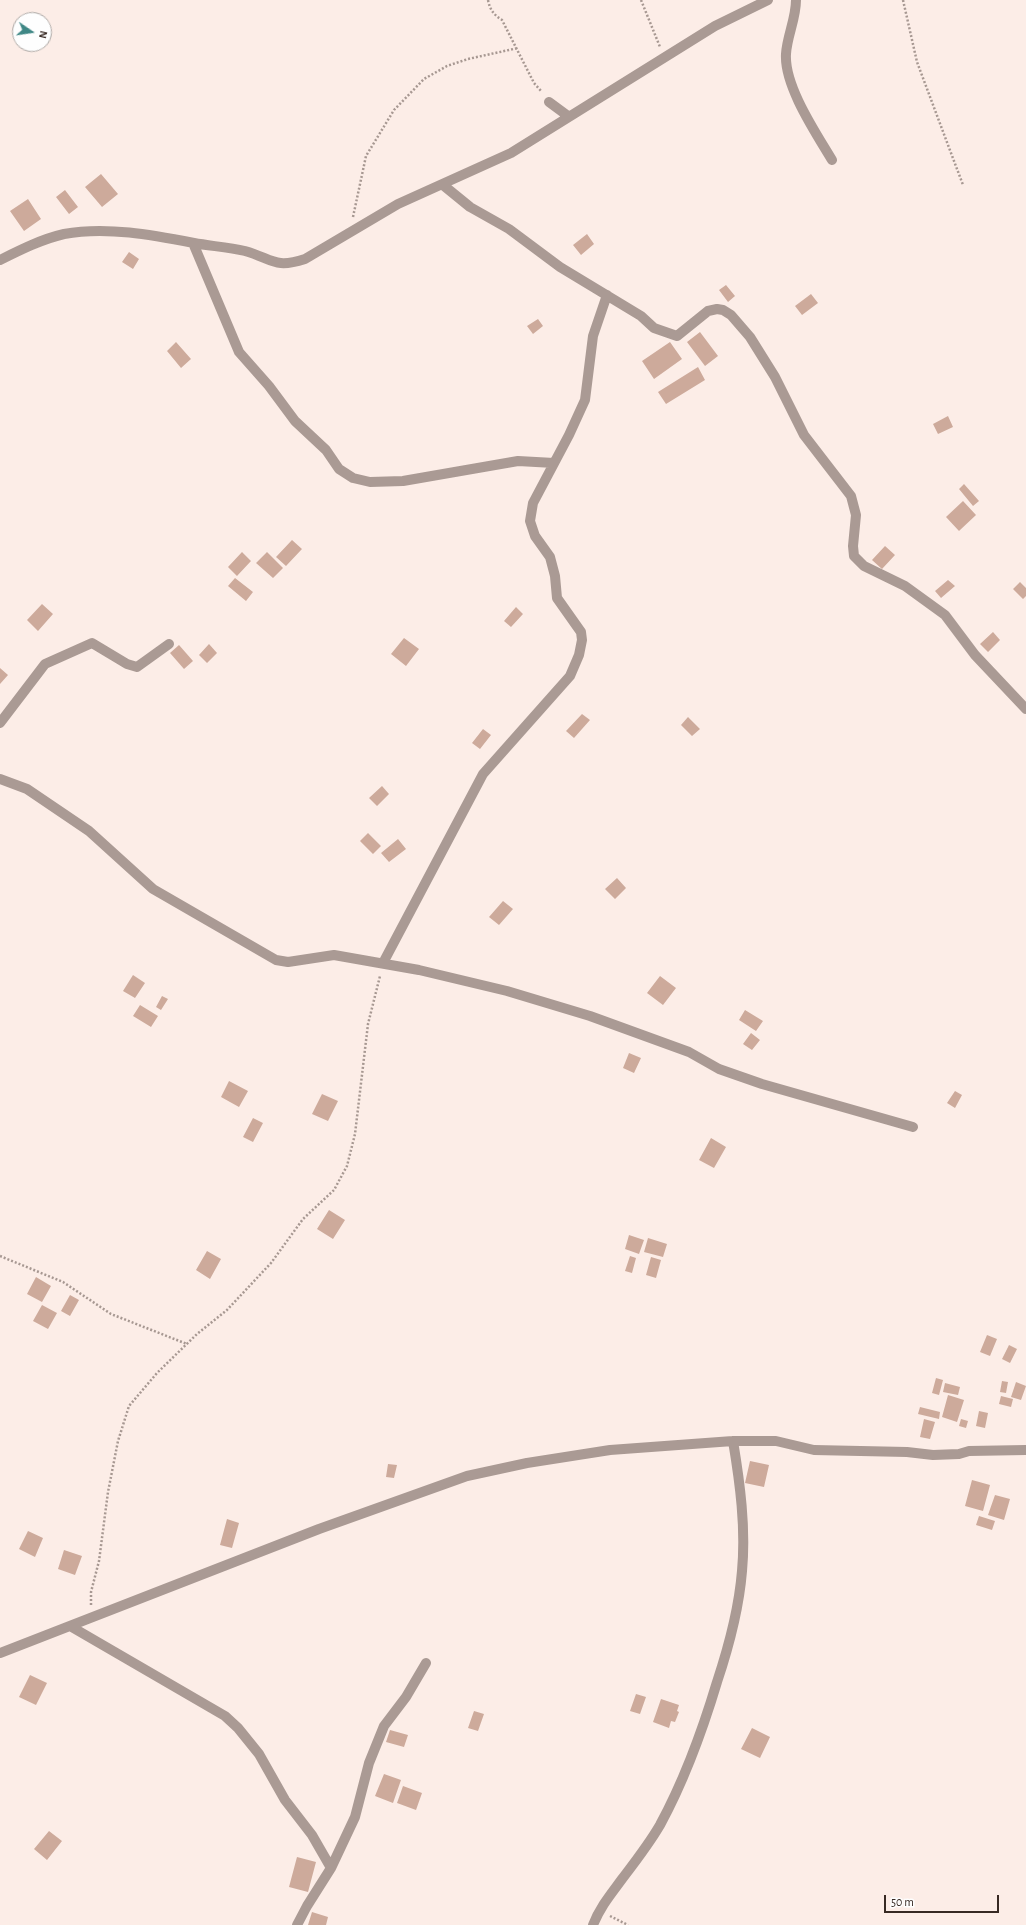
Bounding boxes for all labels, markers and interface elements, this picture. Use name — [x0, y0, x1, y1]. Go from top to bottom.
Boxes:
north arrow — [12, 12, 52, 52]
text: N — [37, 30, 49, 40]
scale bar — [886, 1887, 1001, 1913]
text: 50 m — [891, 1896, 914, 1908]

